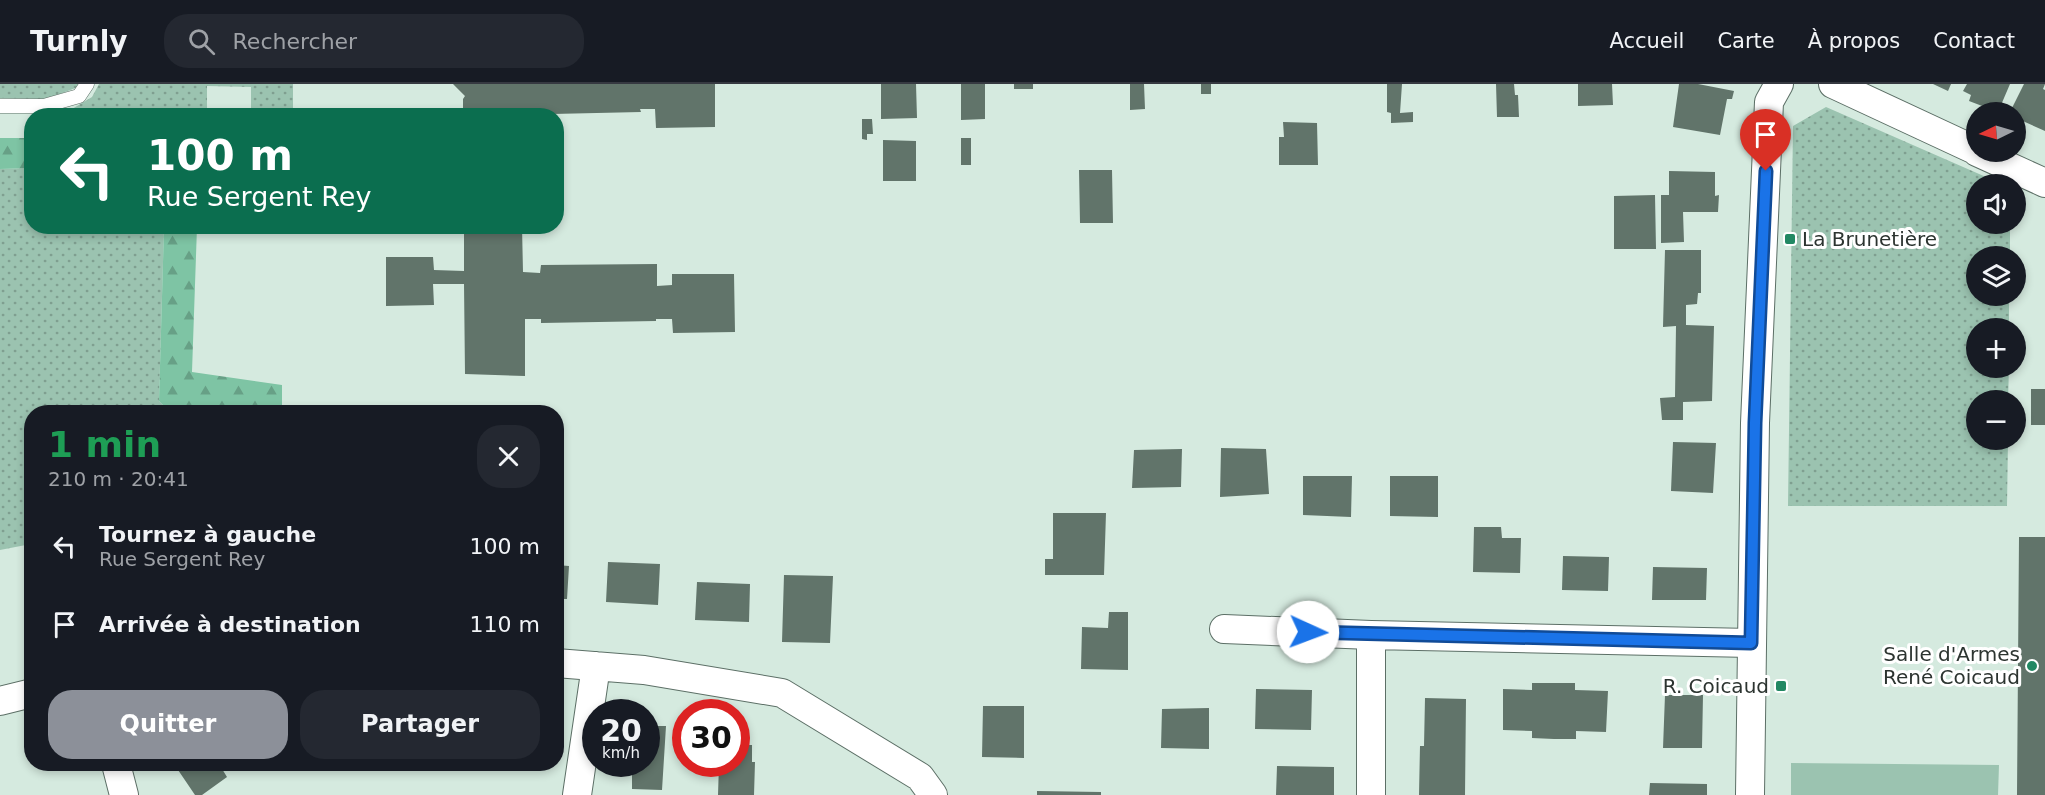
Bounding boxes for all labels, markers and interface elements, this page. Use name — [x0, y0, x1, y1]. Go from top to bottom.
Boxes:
search box — [164, 14, 584, 68]
text: Turnly — [30, 25, 128, 58]
icon: search — [185, 25, 218, 58]
text: Rechercher — [233, 29, 357, 54]
text: Accueil — [1609, 29, 1684, 53]
text: Carte — [1717, 29, 1775, 53]
text: À propos — [1808, 29, 1900, 53]
text: Contact — [1933, 29, 2015, 53]
north arrow — [1966, 102, 2026, 162]
map controls — [1966, 102, 2026, 450]
pin — [1740, 109, 1791, 171]
icon: arrive — [1749, 118, 1782, 151]
text: 100 m — [147, 131, 293, 180]
icon: left — [48, 132, 126, 210]
button: sound — [1966, 174, 2026, 234]
text: Rue Sergent Rey — [147, 181, 371, 212]
place label: La Brunetière — [1802, 227, 1937, 251]
marker: La Brunetière — [1783, 232, 1797, 246]
button: layers — [1966, 246, 2026, 306]
button: + — [1966, 318, 2026, 378]
button: − — [1966, 390, 2026, 450]
text: 1 min — [48, 424, 161, 465]
button: close — [477, 425, 540, 488]
text: 210 m · 20:41 — [48, 467, 189, 491]
text: Tournez à gauche — [99, 522, 316, 547]
icon: left — [48, 530, 81, 563]
text: 100 m — [470, 534, 540, 559]
text: Rue Sergent Rey — [99, 547, 265, 571]
position arrow — [1276, 600, 1340, 664]
icon: arrive — [48, 608, 81, 641]
text: Arrivée à destination — [99, 612, 361, 637]
text: 110 m — [470, 612, 540, 637]
place label: Salle d'Armes René Coicaud — [1883, 642, 2020, 689]
marker: Salle d'Armes René Coicaud — [2025, 659, 2039, 673]
place label: R. Coicaud — [1663, 674, 1769, 698]
marker: R. Coicaud — [1774, 679, 1788, 693]
button: Quitter — [48, 690, 288, 759]
button: Partager — [300, 690, 540, 759]
speed limit sign: 30 — [672, 699, 750, 777]
text: 20 — [600, 713, 642, 748]
text: km/h — [602, 744, 640, 762]

